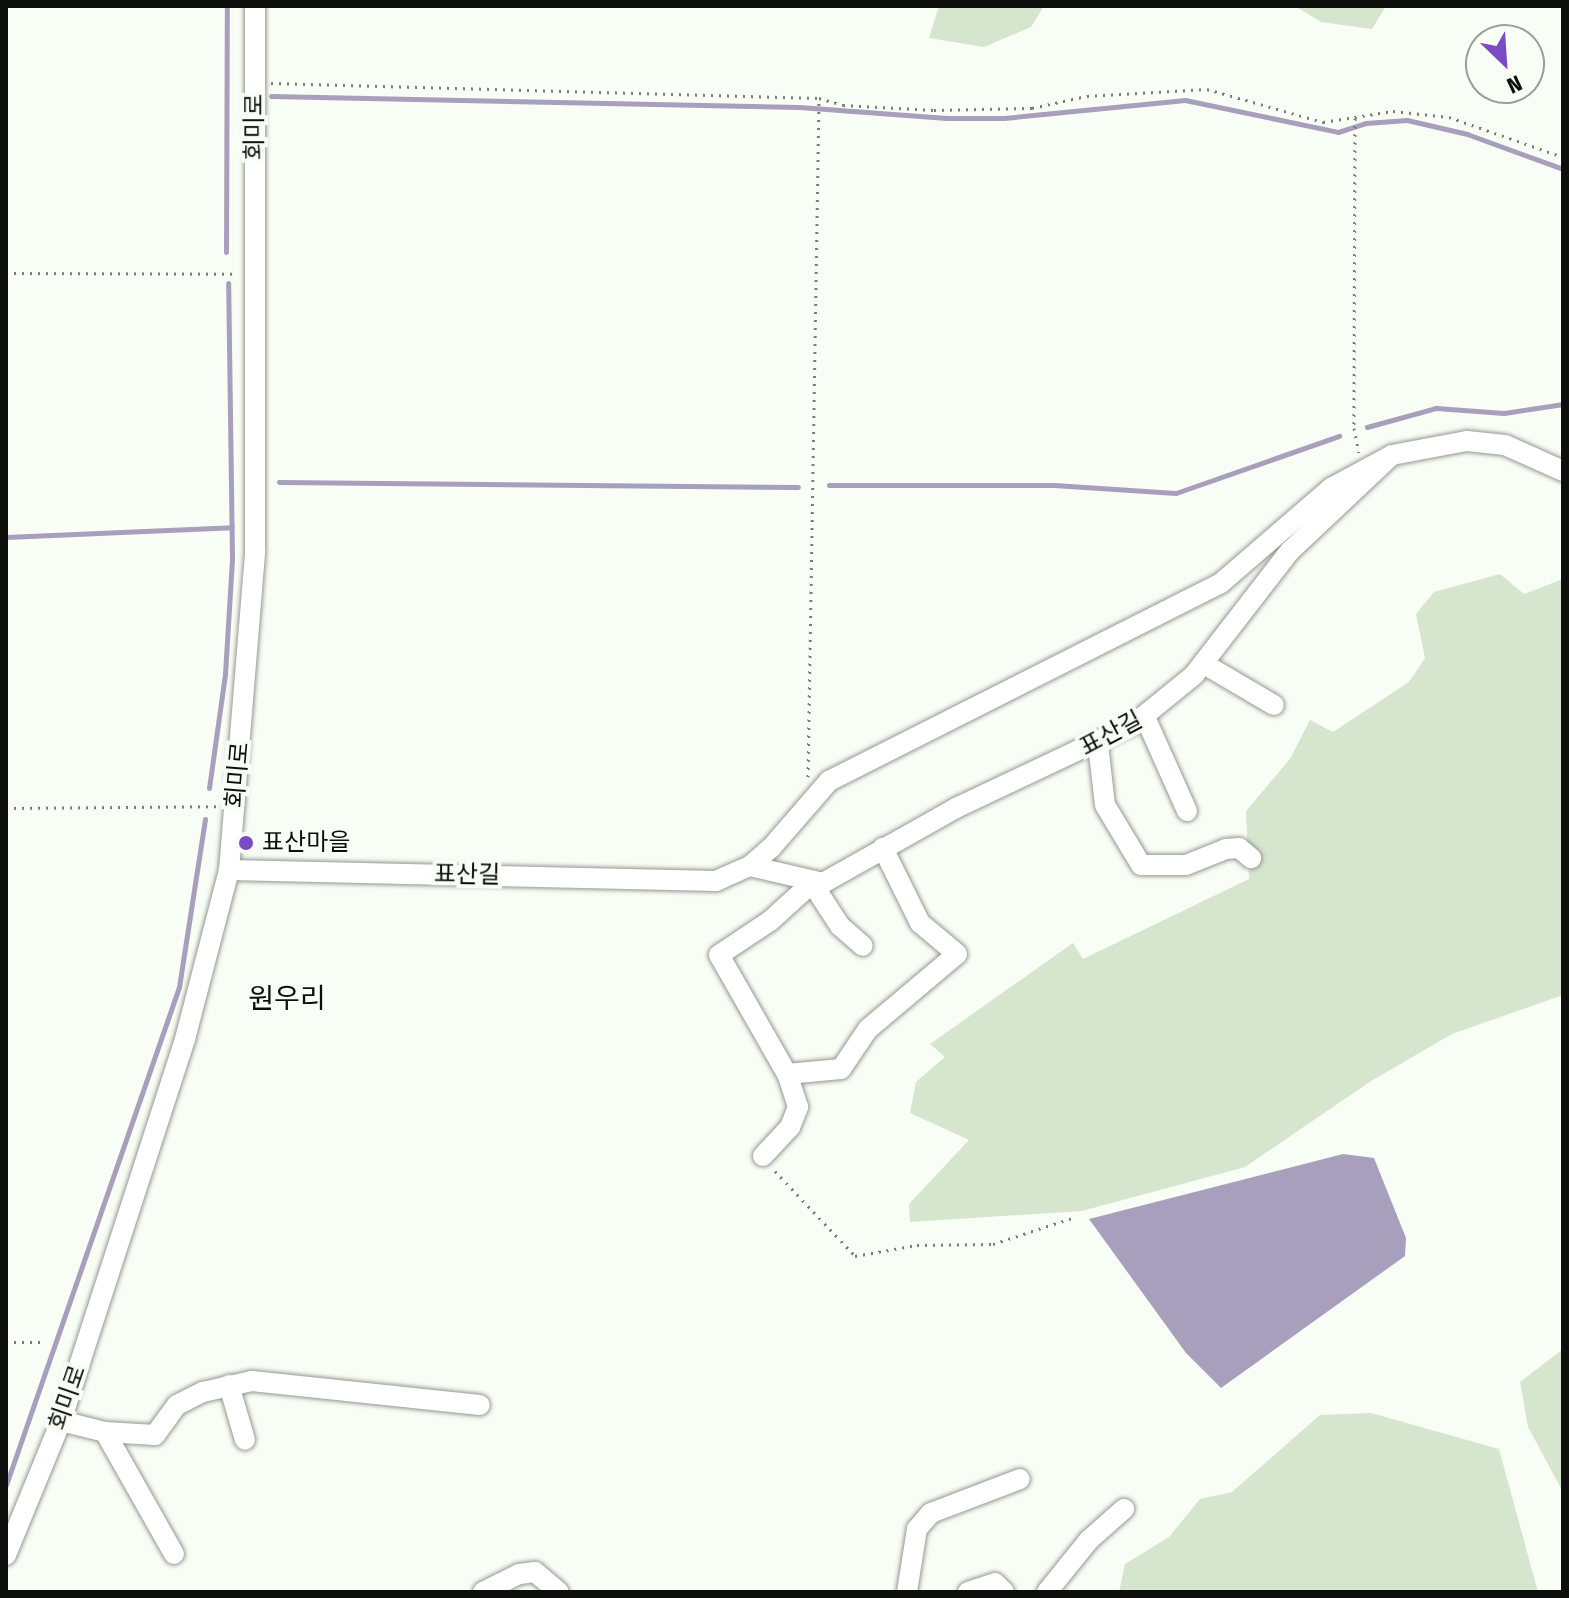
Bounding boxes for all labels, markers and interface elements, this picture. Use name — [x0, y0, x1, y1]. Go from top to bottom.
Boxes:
north arrow — [1465, 24, 1545, 104]
text: N — [1503, 69, 1526, 99]
street label: 회미로 — [241, 94, 269, 160]
street label: 표산길 — [1075, 706, 1147, 762]
street label: 회미로 — [221, 741, 255, 809]
place label: 표산마을 — [262, 829, 350, 857]
marker: 표산마을 — [237, 834, 255, 852]
street label: 표산길 — [434, 860, 500, 890]
district label: 원우리 — [248, 982, 326, 1016]
street label: 회미로 — [44, 1362, 92, 1434]

